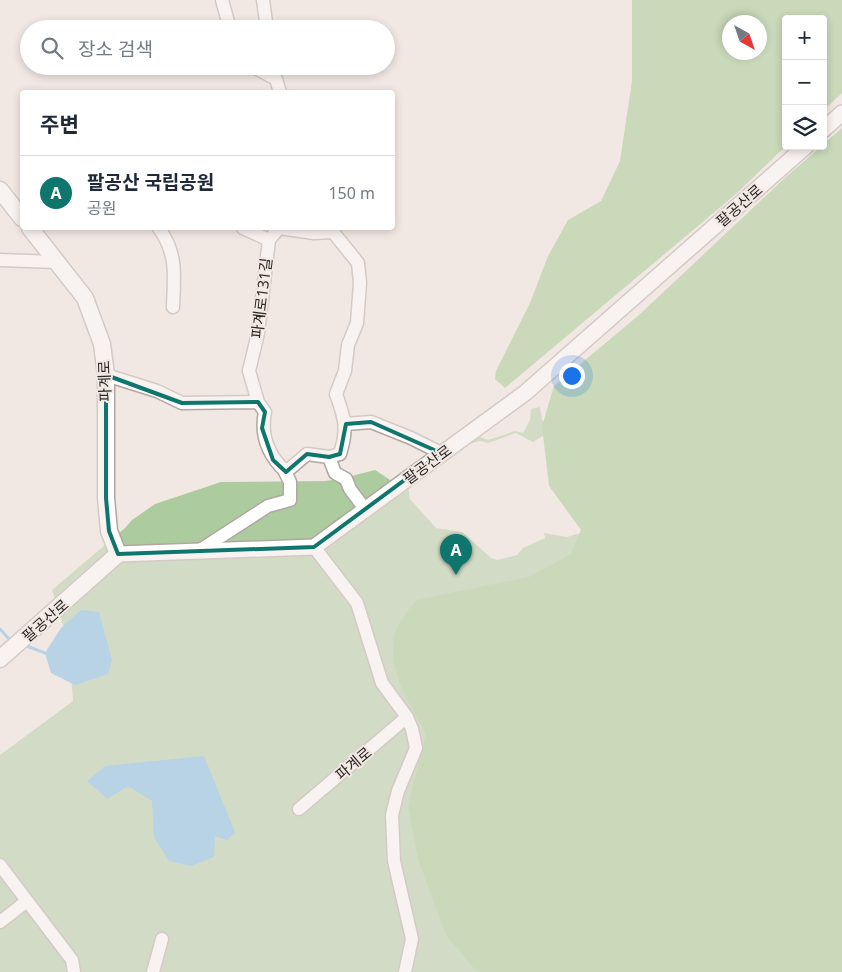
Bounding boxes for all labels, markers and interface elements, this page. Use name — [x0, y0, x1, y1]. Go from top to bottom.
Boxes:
north arrow — [722, 15, 767, 60]
map controls — [782, 15, 827, 150]
button: + — [782, 15, 827, 60]
search box — [20, 20, 395, 75]
icon: search — [38, 34, 66, 62]
text: 장소 검색 — [78, 36, 153, 62]
button: − — [782, 60, 827, 105]
button: layers — [782, 105, 827, 150]
text: 주변 — [40, 110, 79, 138]
text: 팔공산 국립공원 — [87, 169, 214, 195]
street label: 팔공산로 — [712, 179, 766, 231]
text: A — [50, 182, 62, 204]
text: 150 m — [328, 182, 375, 204]
text: 공원 — [87, 197, 116, 219]
street label: 파계로131길 — [246, 257, 276, 339]
street label: 파계로 — [93, 360, 115, 402]
your location — [559, 363, 585, 389]
street label: 팔공산로 — [399, 440, 455, 488]
pin: A — [440, 534, 472, 575]
street label: 팔공산로 — [18, 594, 72, 646]
street label: 파계로 — [331, 742, 375, 784]

